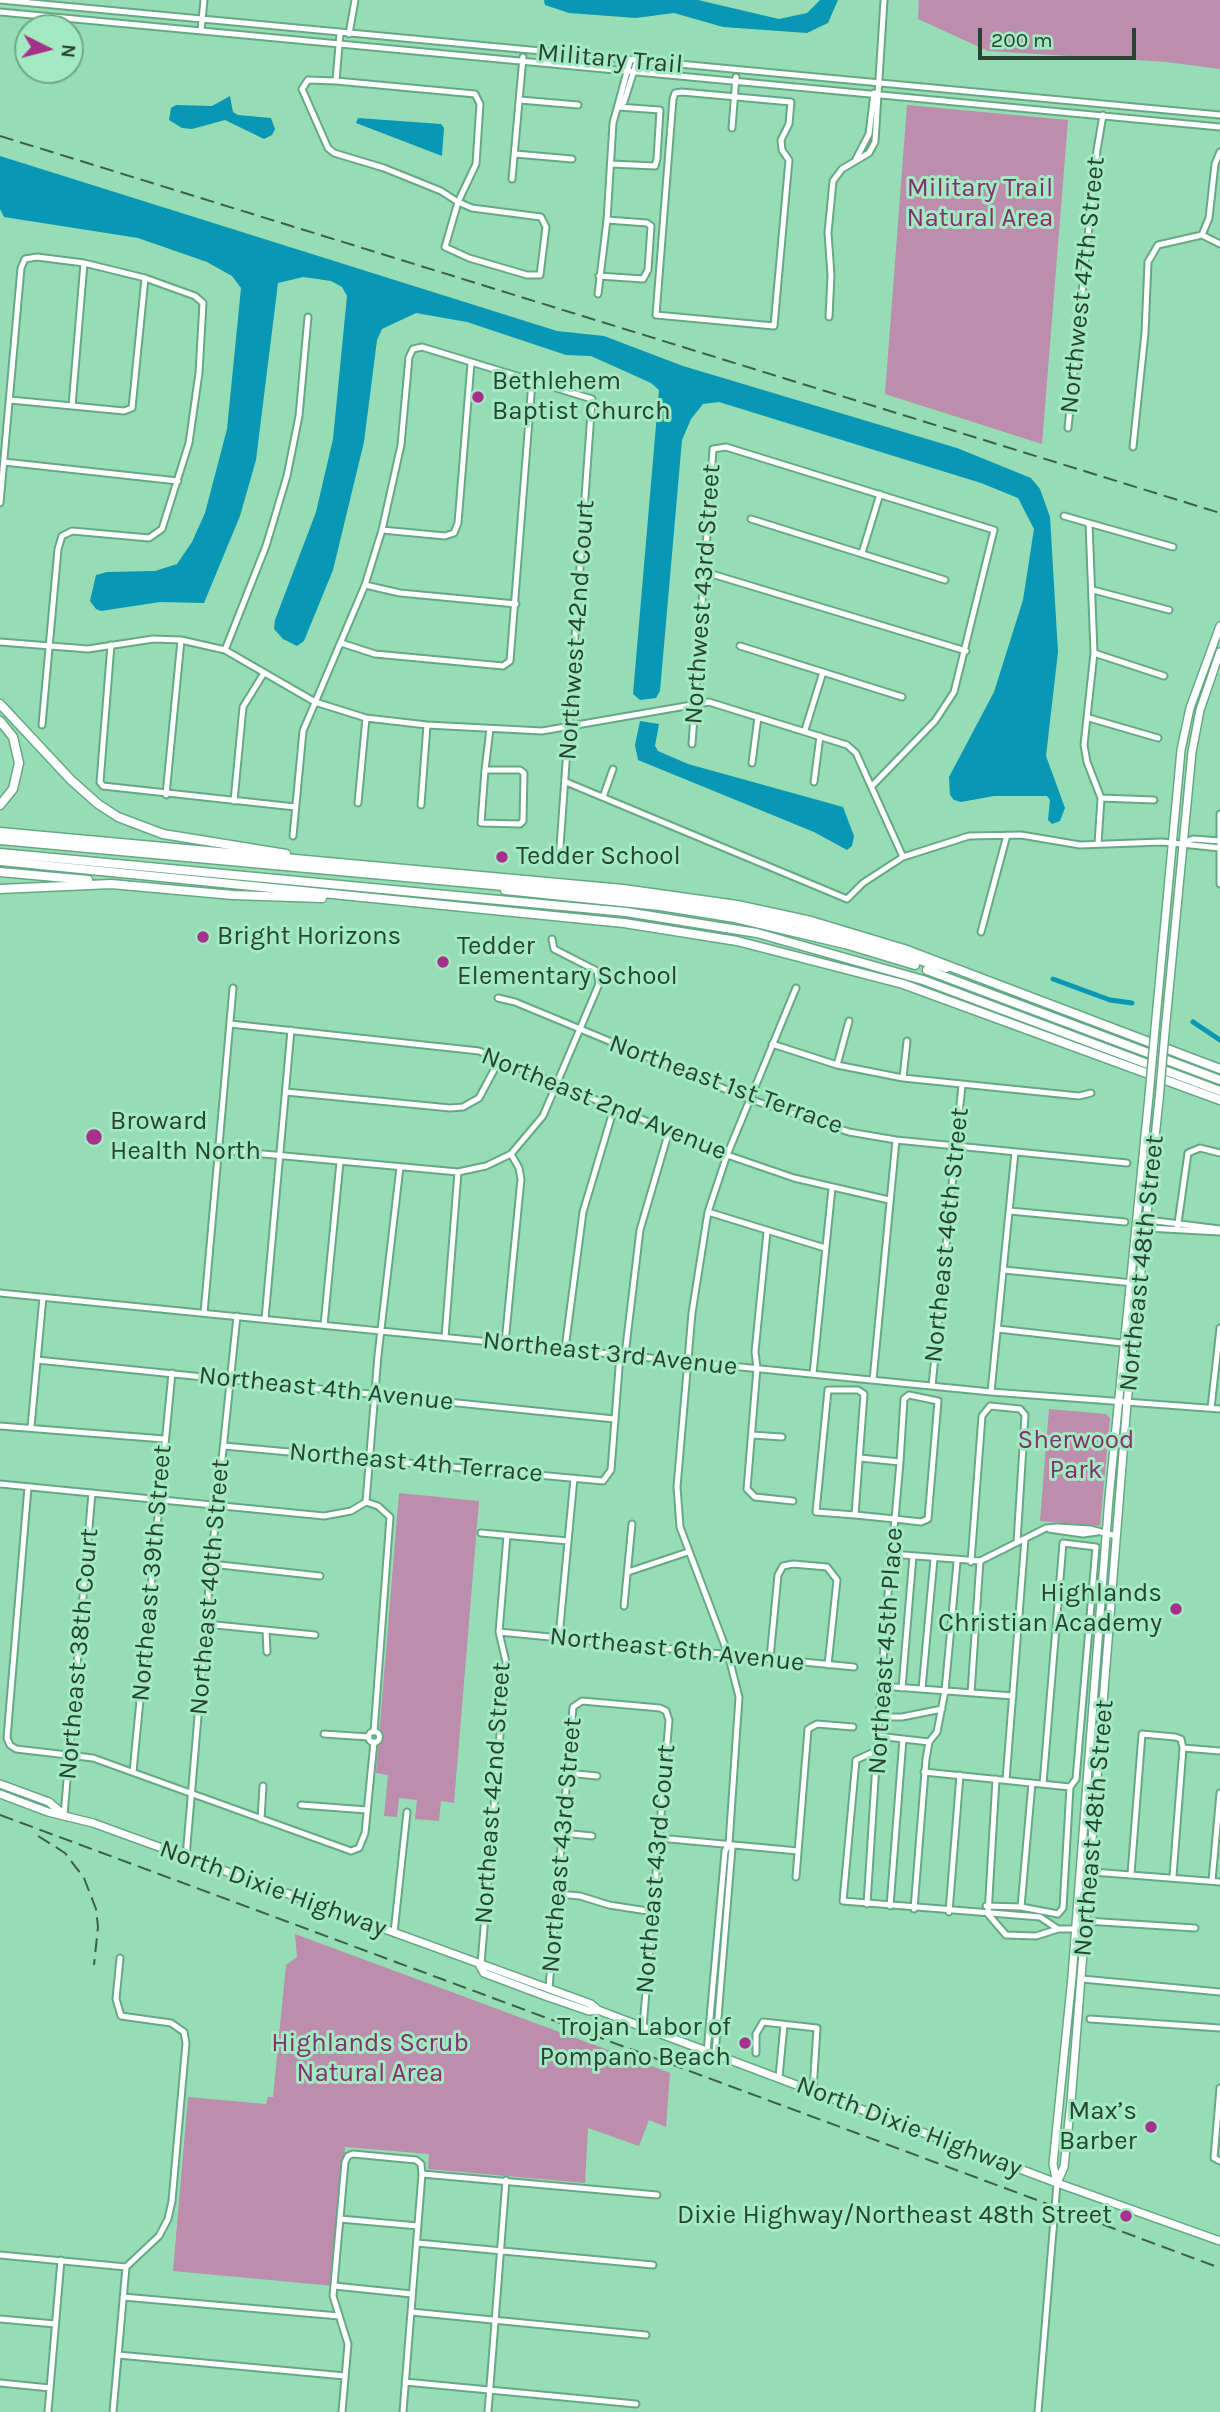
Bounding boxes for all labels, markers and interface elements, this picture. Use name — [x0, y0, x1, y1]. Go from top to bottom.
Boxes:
north arrow — [14, 14, 84, 84]
scale bar — [982, 14, 1140, 58]
text: 200 m — [991, 28, 1053, 52]
street label: Military Trail — [536, 37, 684, 81]
text: N — [56, 43, 80, 59]
street label: Northwest 47th Street — [1054, 155, 1112, 415]
park label: Military Trail Natural Area — [907, 173, 1053, 234]
place label: Bethlehem Baptist Church — [492, 366, 671, 428]
marker: Bethlehem Baptist Church — [470, 389, 486, 405]
street label: Northwest 43rd Street — [678, 463, 728, 725]
street label: Northwest 42nd Court — [552, 499, 602, 761]
place label: Tedder School — [516, 841, 681, 873]
marker: Tedder School — [494, 849, 510, 865]
place label: Bright Horizons — [217, 921, 401, 953]
marker: Bright Horizons — [195, 929, 211, 945]
place label: Tedder Elementary School — [457, 931, 678, 992]
marker: Tedder Elementary School — [435, 954, 451, 970]
street label: Northeast 1st Terrace — [605, 1028, 847, 1142]
street label: Northeast 2nd Avenue — [477, 1040, 731, 1168]
place label: Broward Health North — [110, 1106, 261, 1168]
street label: Northeast 46th Street — [918, 1106, 976, 1364]
marker: Broward Health North — [84, 1127, 104, 1147]
street label: Northeast 48th Street — [1113, 1133, 1171, 1393]
street label: Northeast 3rd Avenue — [481, 1325, 739, 1383]
street label: Northeast 4th Avenue — [197, 1360, 455, 1418]
park label: Sherwood Park — [1018, 1425, 1134, 1486]
street label: Northeast 4th Terrace — [288, 1436, 544, 1490]
street label: Northeast 39th Street — [125, 1443, 179, 1703]
street label: Northeast 40th Street — [183, 1458, 237, 1716]
street label: Northeast 45th Place — [862, 1526, 910, 1776]
street label: Northeast 38th Court — [52, 1527, 106, 1781]
place label: Highlands Christian Academy — [938, 1578, 1162, 1640]
marker: Highlands Christian Academy — [1168, 1601, 1184, 1617]
street label: Northeast 6th Avenue — [548, 1621, 806, 1679]
street label: Northeast 42nd Street — [468, 1661, 518, 1925]
street label: Northeast 48th Street — [1067, 1698, 1121, 1958]
street label: Northeast 43rd Street — [535, 1716, 589, 1974]
street label: Northeast 43rd Court — [630, 1743, 682, 1995]
street label: North Dixie Highway — [155, 1833, 391, 1945]
place label: Trojan Labor of Pompano Beach — [540, 2012, 731, 2074]
park label: Highlands Scrub Natural Area — [271, 2028, 469, 2090]
marker: Trojan Labor of Pompano Beach — [737, 2035, 753, 2051]
street label: North Dixie Highway — [792, 2070, 1026, 2184]
place label: Max’s Barber — [1059, 2096, 1137, 2158]
marker: Max’s Barber — [1143, 2119, 1159, 2135]
place label: Dixie Highway/Northeast 48th Street — [677, 2200, 1112, 2232]
marker: Dixie Highway/Northeast 48th Street — [1118, 2208, 1134, 2224]

